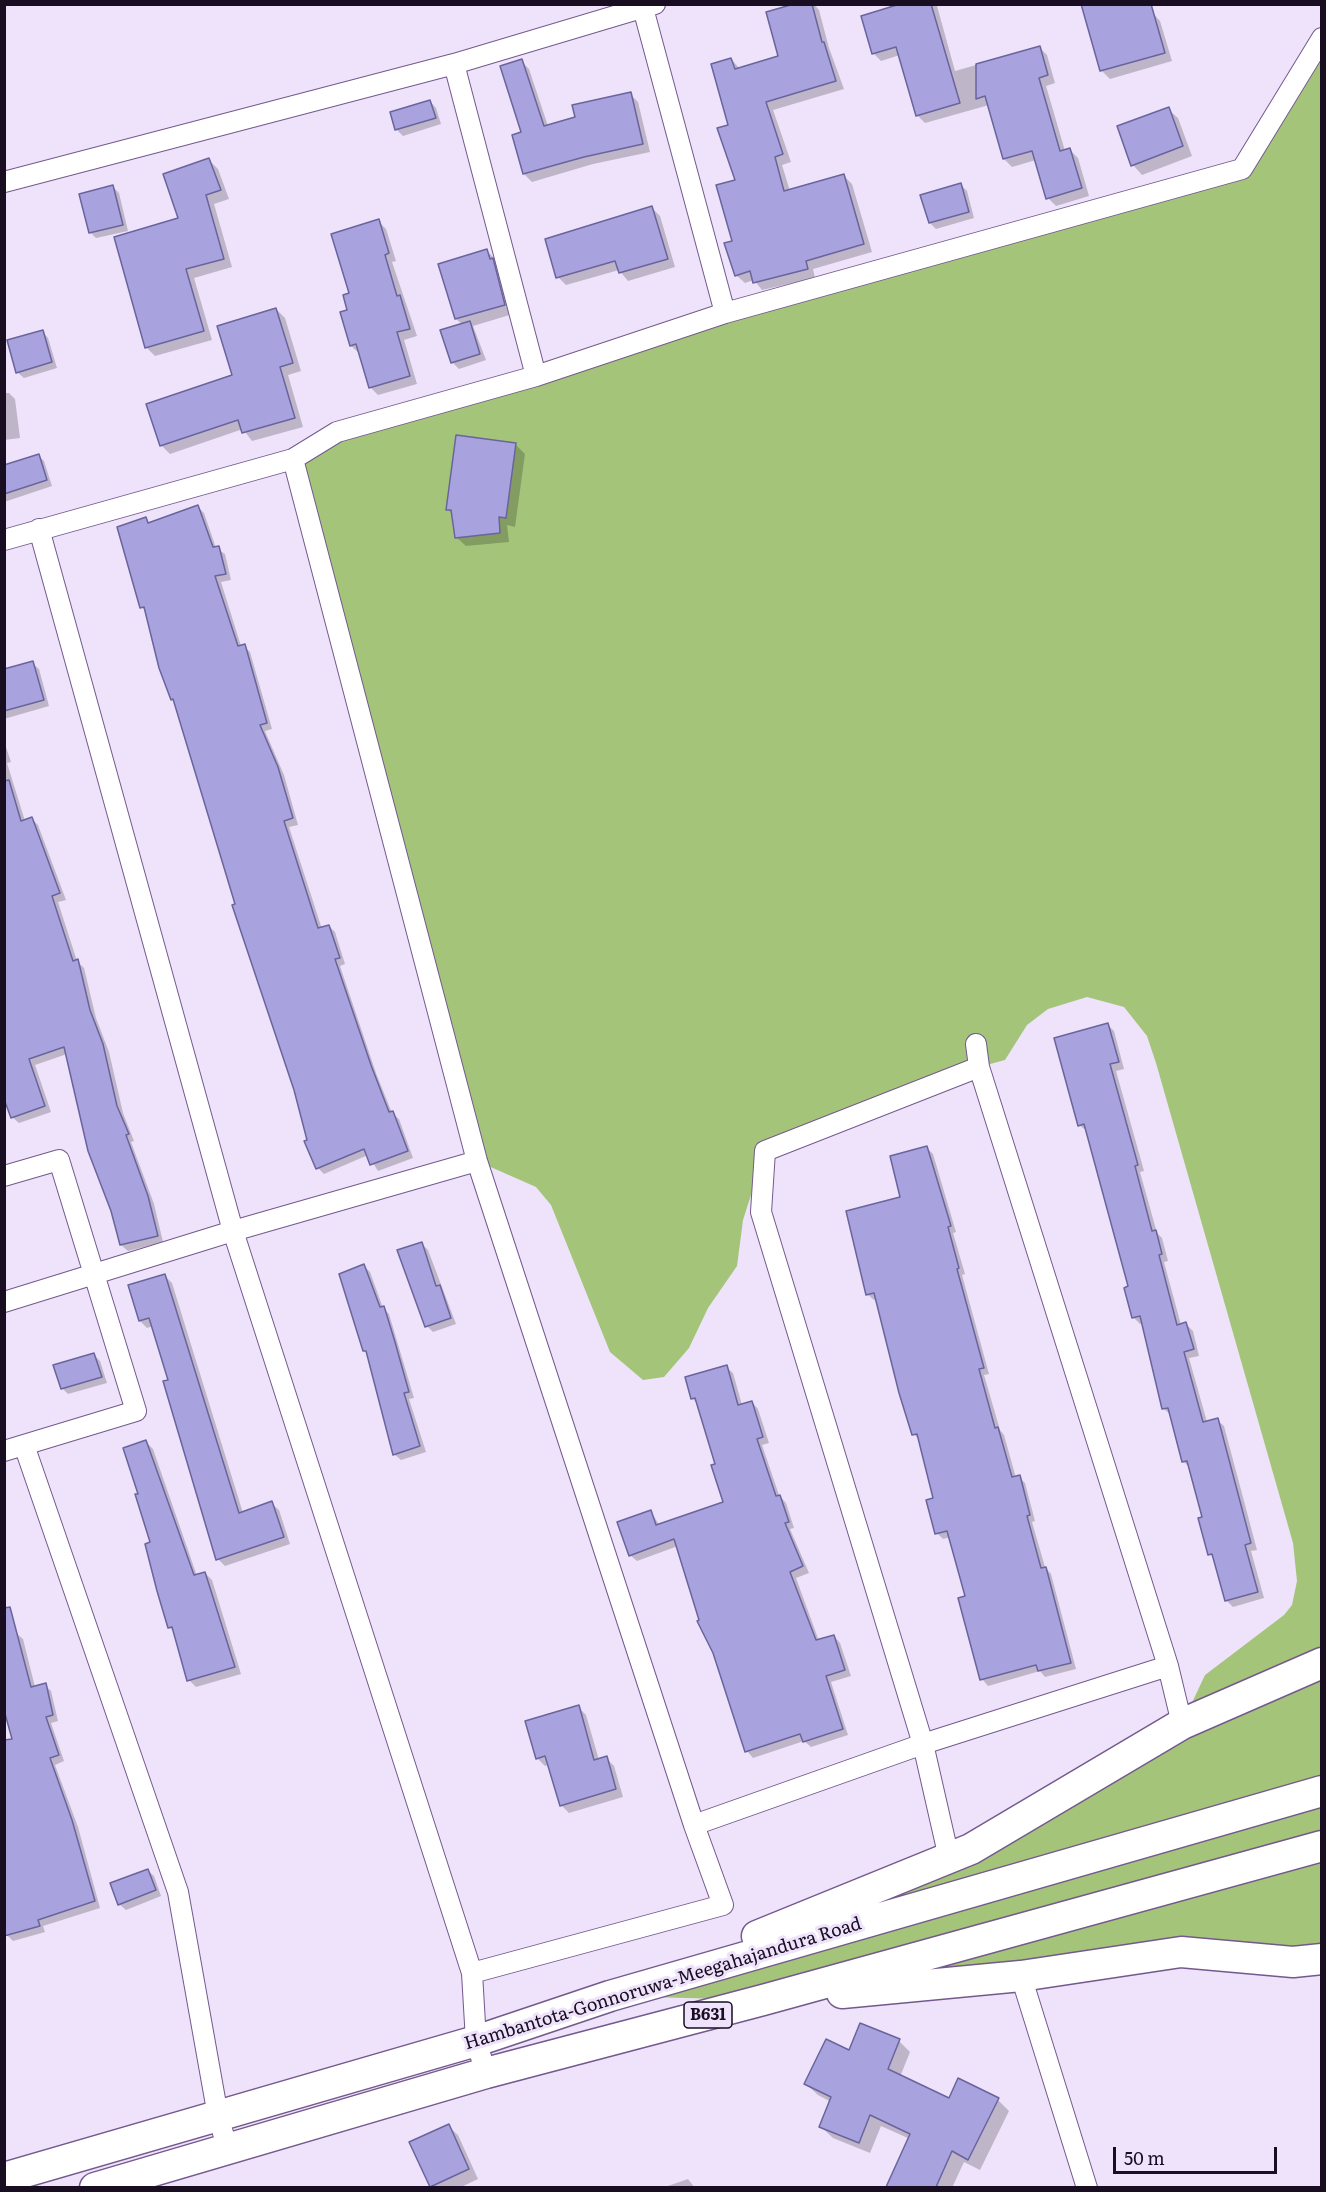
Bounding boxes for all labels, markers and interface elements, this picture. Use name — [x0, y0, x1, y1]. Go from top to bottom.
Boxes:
street label: Hambantota-Gonnoruwa-Meegahajandura Road — [462, 1913, 864, 2055]
road number: B631 — [684, 2002, 732, 2028]
scale bar — [1116, 2135, 1280, 2173]
text: 50 m — [1124, 2144, 1165, 2171]

